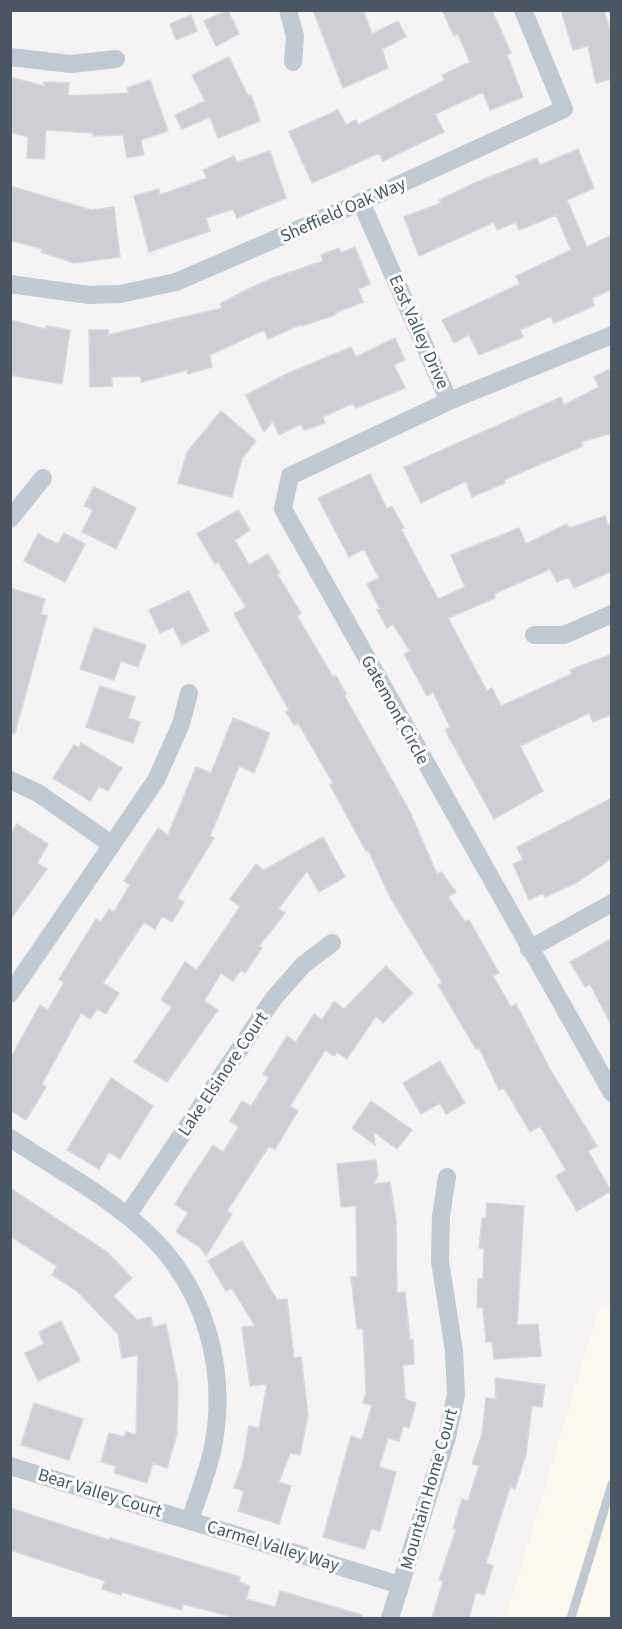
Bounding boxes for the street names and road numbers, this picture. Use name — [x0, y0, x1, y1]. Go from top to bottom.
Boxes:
street label: Sheffield Oak Way — [276, 171, 410, 249]
street label: East Valley Drive — [383, 271, 455, 393]
street label: Gatemont Circle — [355, 651, 435, 769]
street label: Lake Elsinore Court — [172, 1007, 274, 1141]
street label: Mountain Home Court — [394, 1406, 464, 1572]
street label: Bear Valley Court — [35, 1462, 165, 1524]
street label: Carmel Valley Way — [204, 1514, 343, 1578]

